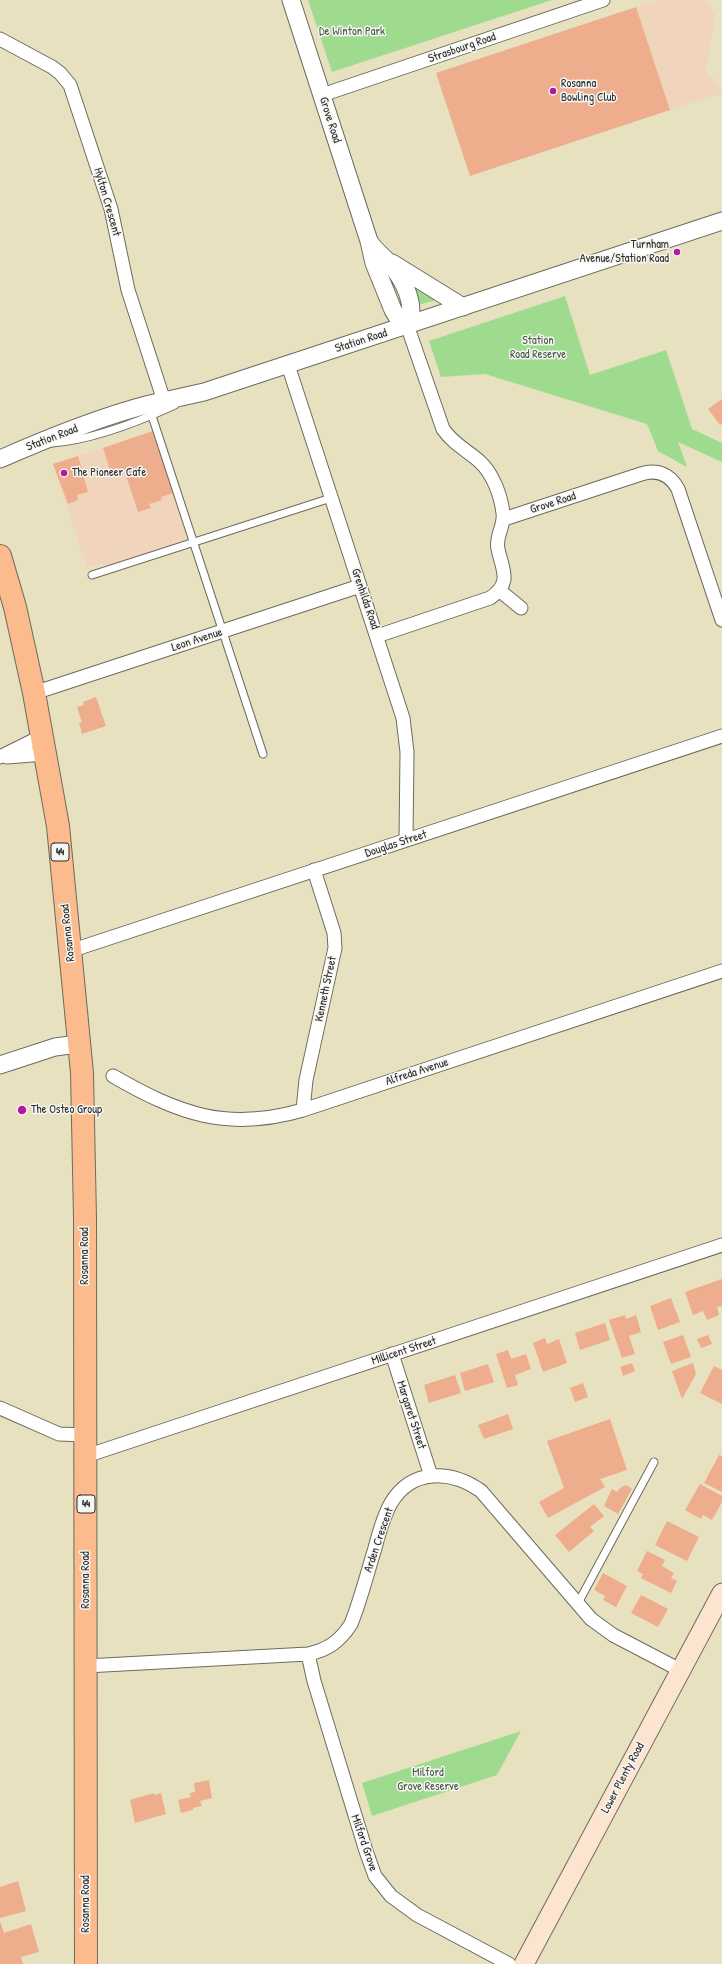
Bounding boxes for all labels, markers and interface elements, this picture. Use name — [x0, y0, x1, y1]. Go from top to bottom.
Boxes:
park label: De Winton Park — [319, 25, 385, 39]
street label: Strasbourg Road — [426, 30, 498, 66]
place label: Rosanna Bowling Club — [561, 77, 616, 105]
marker: Rosanna Bowling Club — [548, 86, 558, 96]
street label: Grove Road — [316, 95, 344, 145]
street label: Hylton Crescent — [90, 166, 124, 238]
place label: Turnham Avenue/Station Road — [580, 238, 669, 266]
marker: Turnham Avenue/Station Road — [672, 247, 682, 257]
street label: Station Road — [333, 326, 389, 356]
park label: Station Road Reserve — [510, 334, 566, 362]
street label: Station Road — [24, 422, 80, 454]
place label: The Pioneer Cafe — [72, 466, 146, 480]
marker: The Pioneer Cafe — [59, 468, 69, 478]
street label: Grove Road — [528, 489, 578, 517]
street label: Grenhilda Road — [348, 567, 382, 631]
street label: Leon Avenue — [170, 625, 224, 655]
street label: Douglas Street — [363, 827, 429, 861]
road number: 44 — [51, 843, 69, 861]
street label: Rosanna Road — [58, 904, 78, 962]
street label: Kenneth Street — [312, 955, 340, 1023]
street label: Alfreda Avenue — [384, 1055, 450, 1089]
place label: The Osteo Group — [31, 1103, 102, 1117]
marker: The Osteo Group — [16, 1104, 28, 1116]
street label: Rosanna Road — [78, 1227, 92, 1285]
street label: Millicent Street — [370, 1334, 438, 1368]
street label: Margaret Street — [393, 1379, 429, 1451]
road number: 44 — [77, 1495, 95, 1513]
street label: Arden Crescent — [361, 1506, 397, 1574]
street label: Rosanna Road — [79, 1551, 93, 1609]
street label: Lower Plenty Road — [598, 1740, 648, 1816]
park label: Milford Grove Reserve — [397, 1766, 459, 1794]
street label: Milford Grove — [348, 1813, 380, 1873]
street label: Rosanna Road — [79, 1875, 93, 1933]

